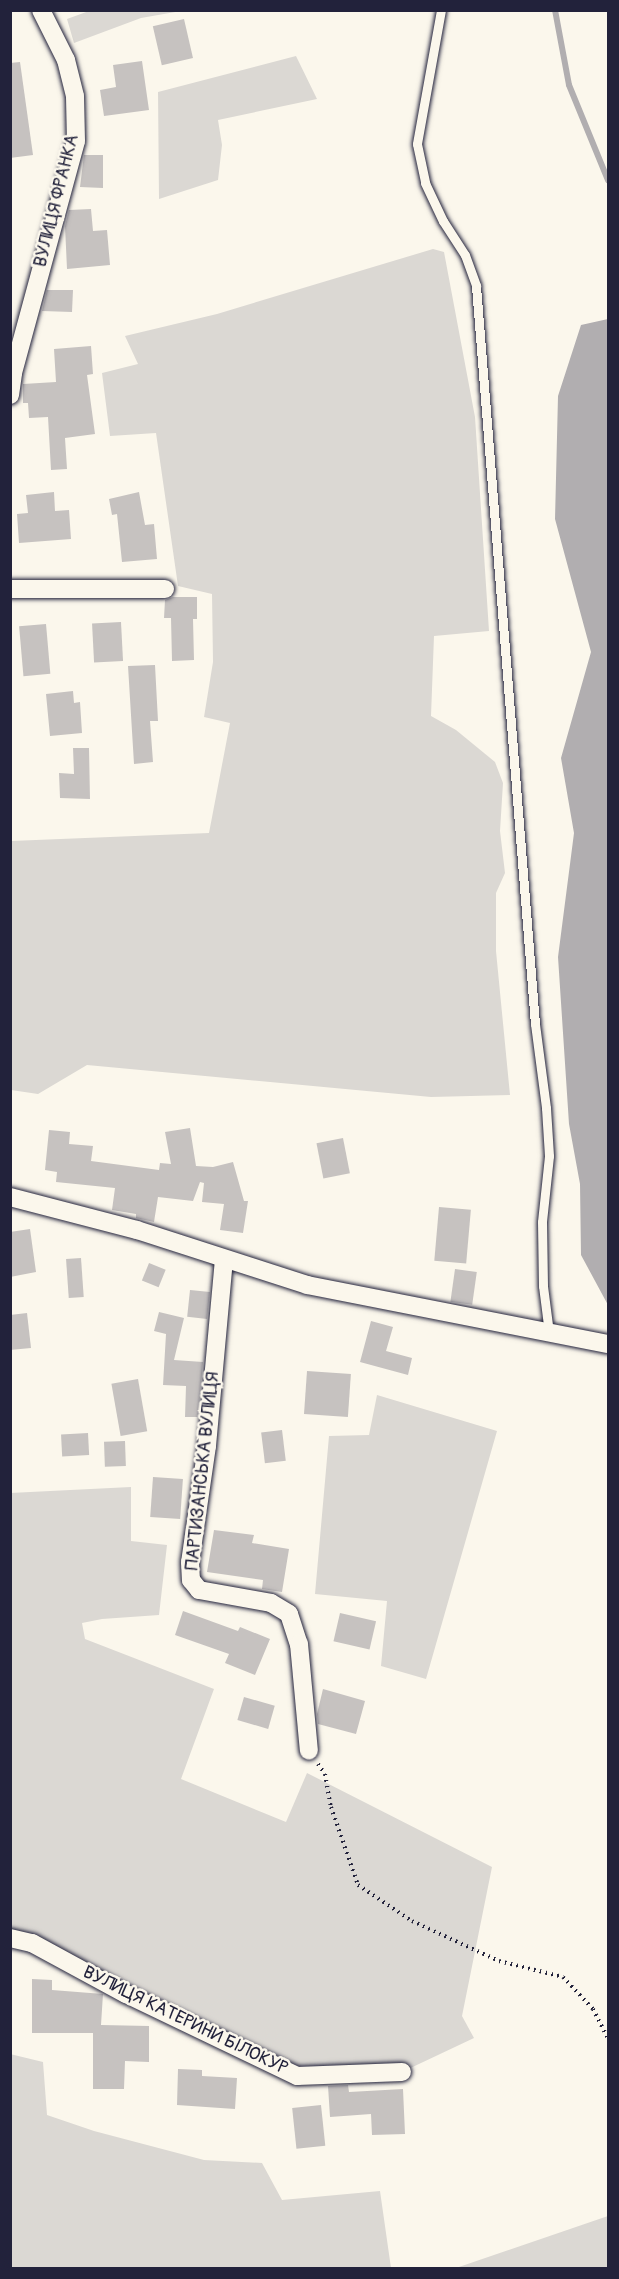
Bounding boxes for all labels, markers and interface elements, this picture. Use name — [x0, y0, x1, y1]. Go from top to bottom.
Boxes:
street label: ВУЛИЦЯ ФРАНКА — [30, 132, 84, 270]
street label: ПАРТИЗАНСЬКА ВУЛИЦЯ — [182, 1371, 224, 1571]
street label: ВУЛИЦЯ КАТЕРИНИ БІЛОКУР — [79, 1962, 291, 2080]

